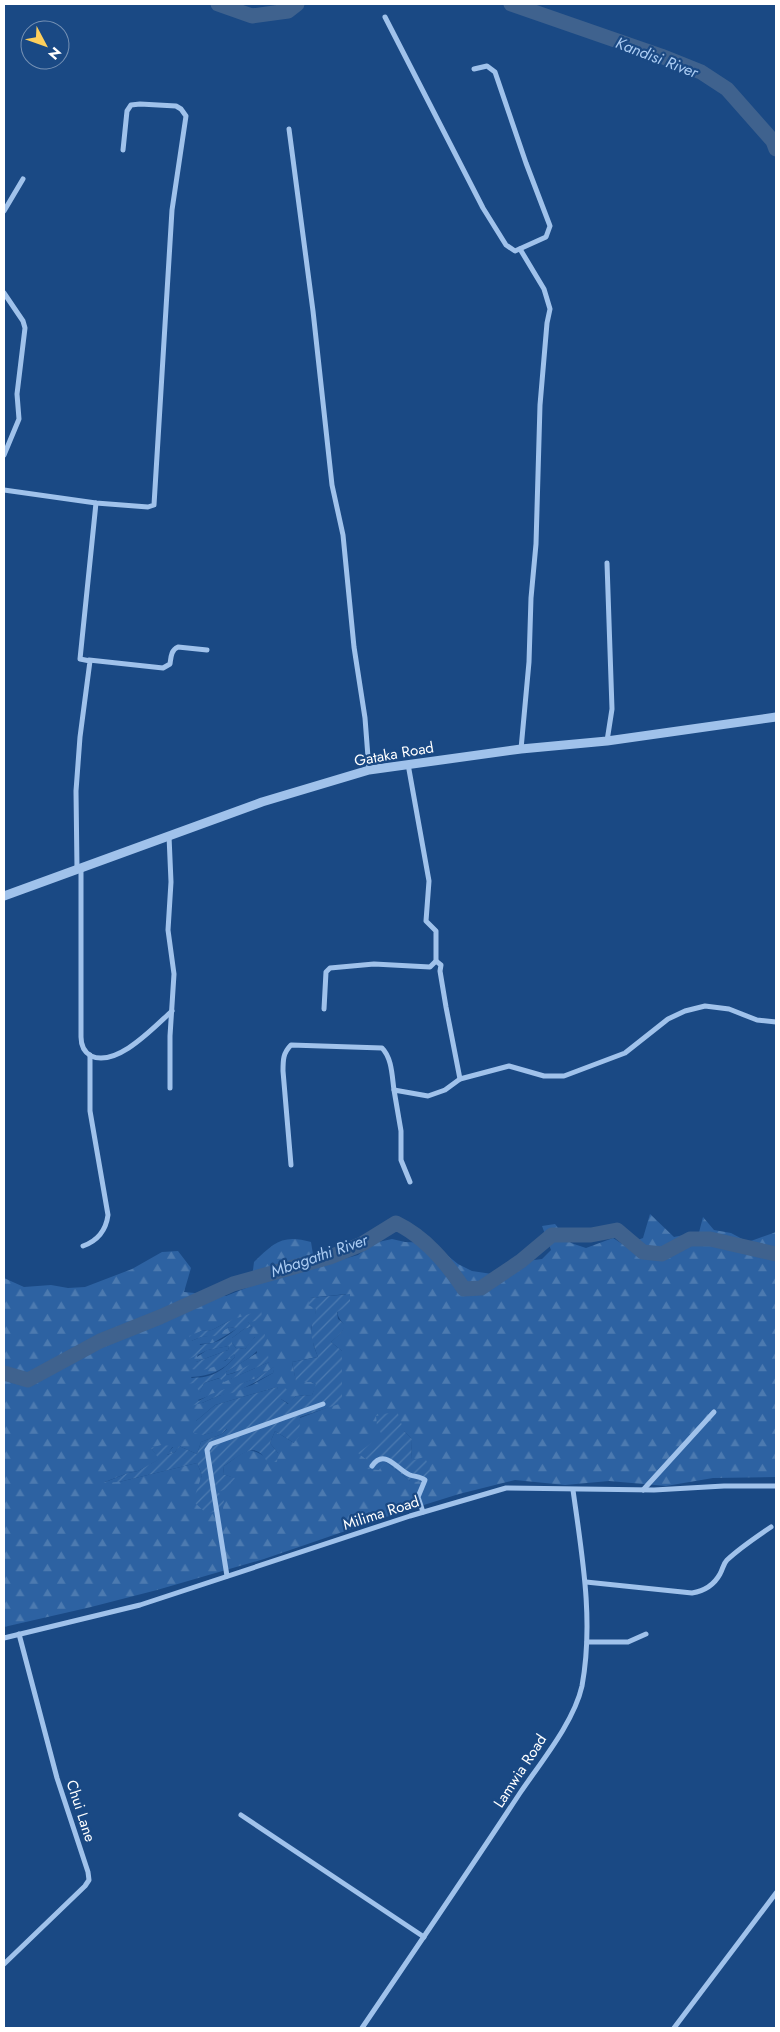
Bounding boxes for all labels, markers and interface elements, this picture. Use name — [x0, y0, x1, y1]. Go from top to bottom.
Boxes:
north arrow — [20, 20, 70, 70]
water label: Kandisi River — [612, 31, 703, 84]
text: N — [44, 43, 66, 64]
street label: Gataka Road — [353, 736, 435, 772]
water label: Mbagathi River — [268, 1228, 372, 1283]
street label: Milima Road — [340, 1490, 422, 1536]
street label: Lamwia Road — [488, 1730, 552, 1812]
street label: Chui Lane — [61, 1777, 101, 1845]

